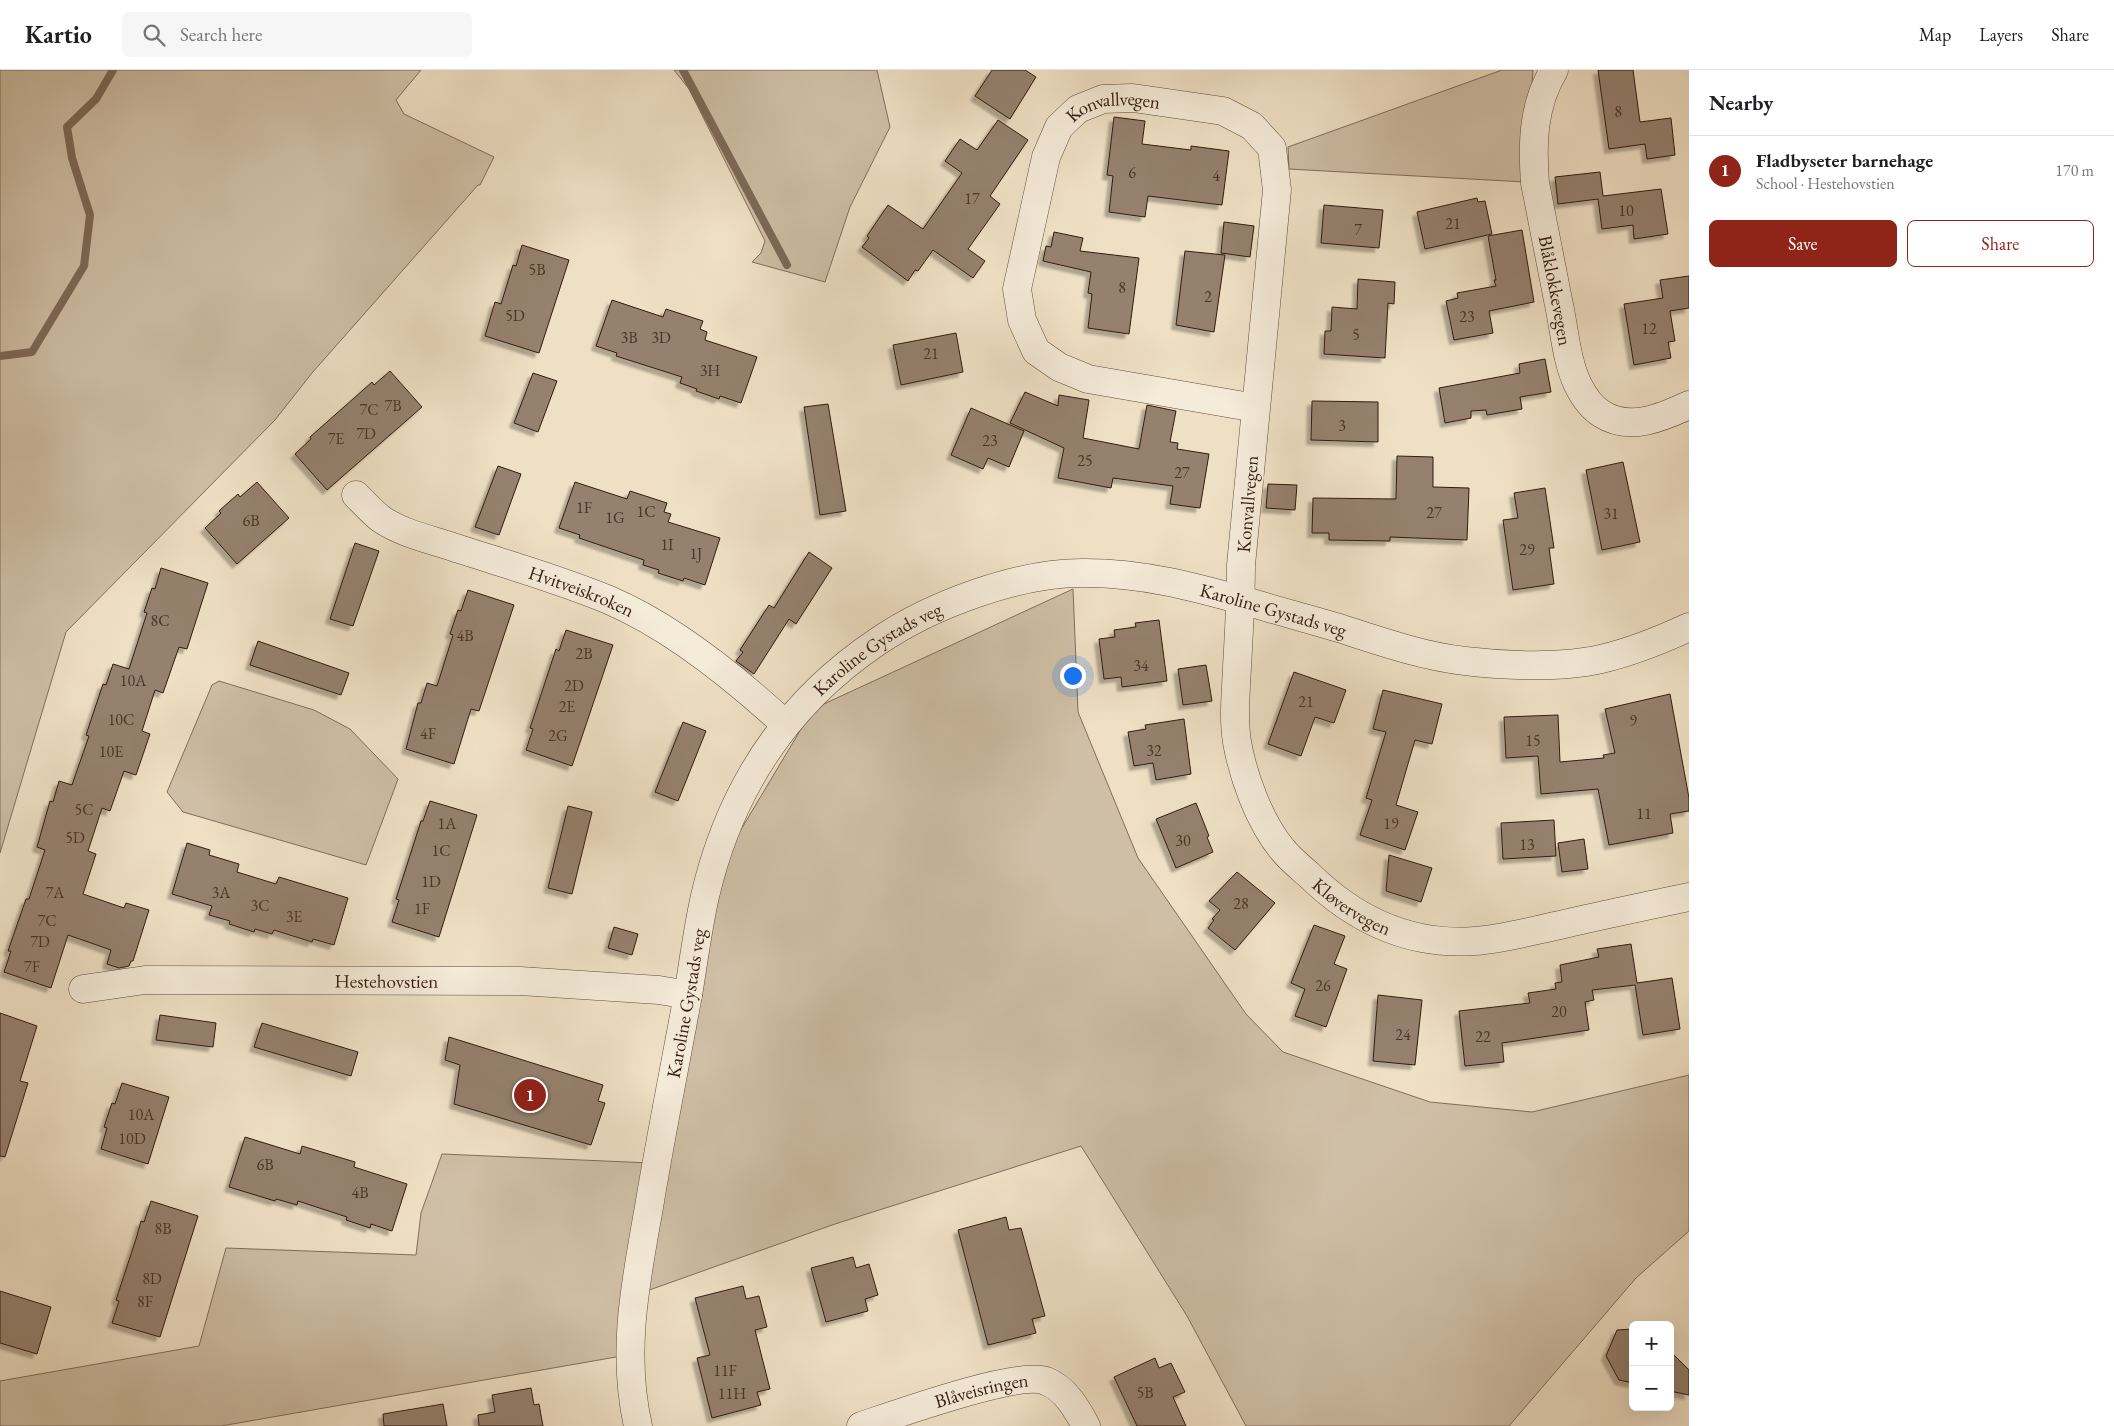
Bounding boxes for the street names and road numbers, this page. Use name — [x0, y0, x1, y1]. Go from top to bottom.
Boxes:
street label: Konvallvegen — [1060, 86, 1162, 127]
street label: Blåklokkevegen — [1533, 233, 1578, 348]
street label: Konvallvegen — [1231, 454, 1264, 554]
street label: Hvitveiskroken — [525, 560, 638, 623]
street label: Karoline Gystads veg — [1197, 577, 1351, 643]
street label: Karoline Gystads veg — [807, 596, 946, 701]
street label: Kløvervegen — [1307, 872, 1395, 941]
street label: Karoline Gystads veg — [661, 926, 712, 1080]
street label: Hestehovstien — [334, 969, 438, 994]
street label: Blåveisringen — [932, 1367, 1030, 1414]

